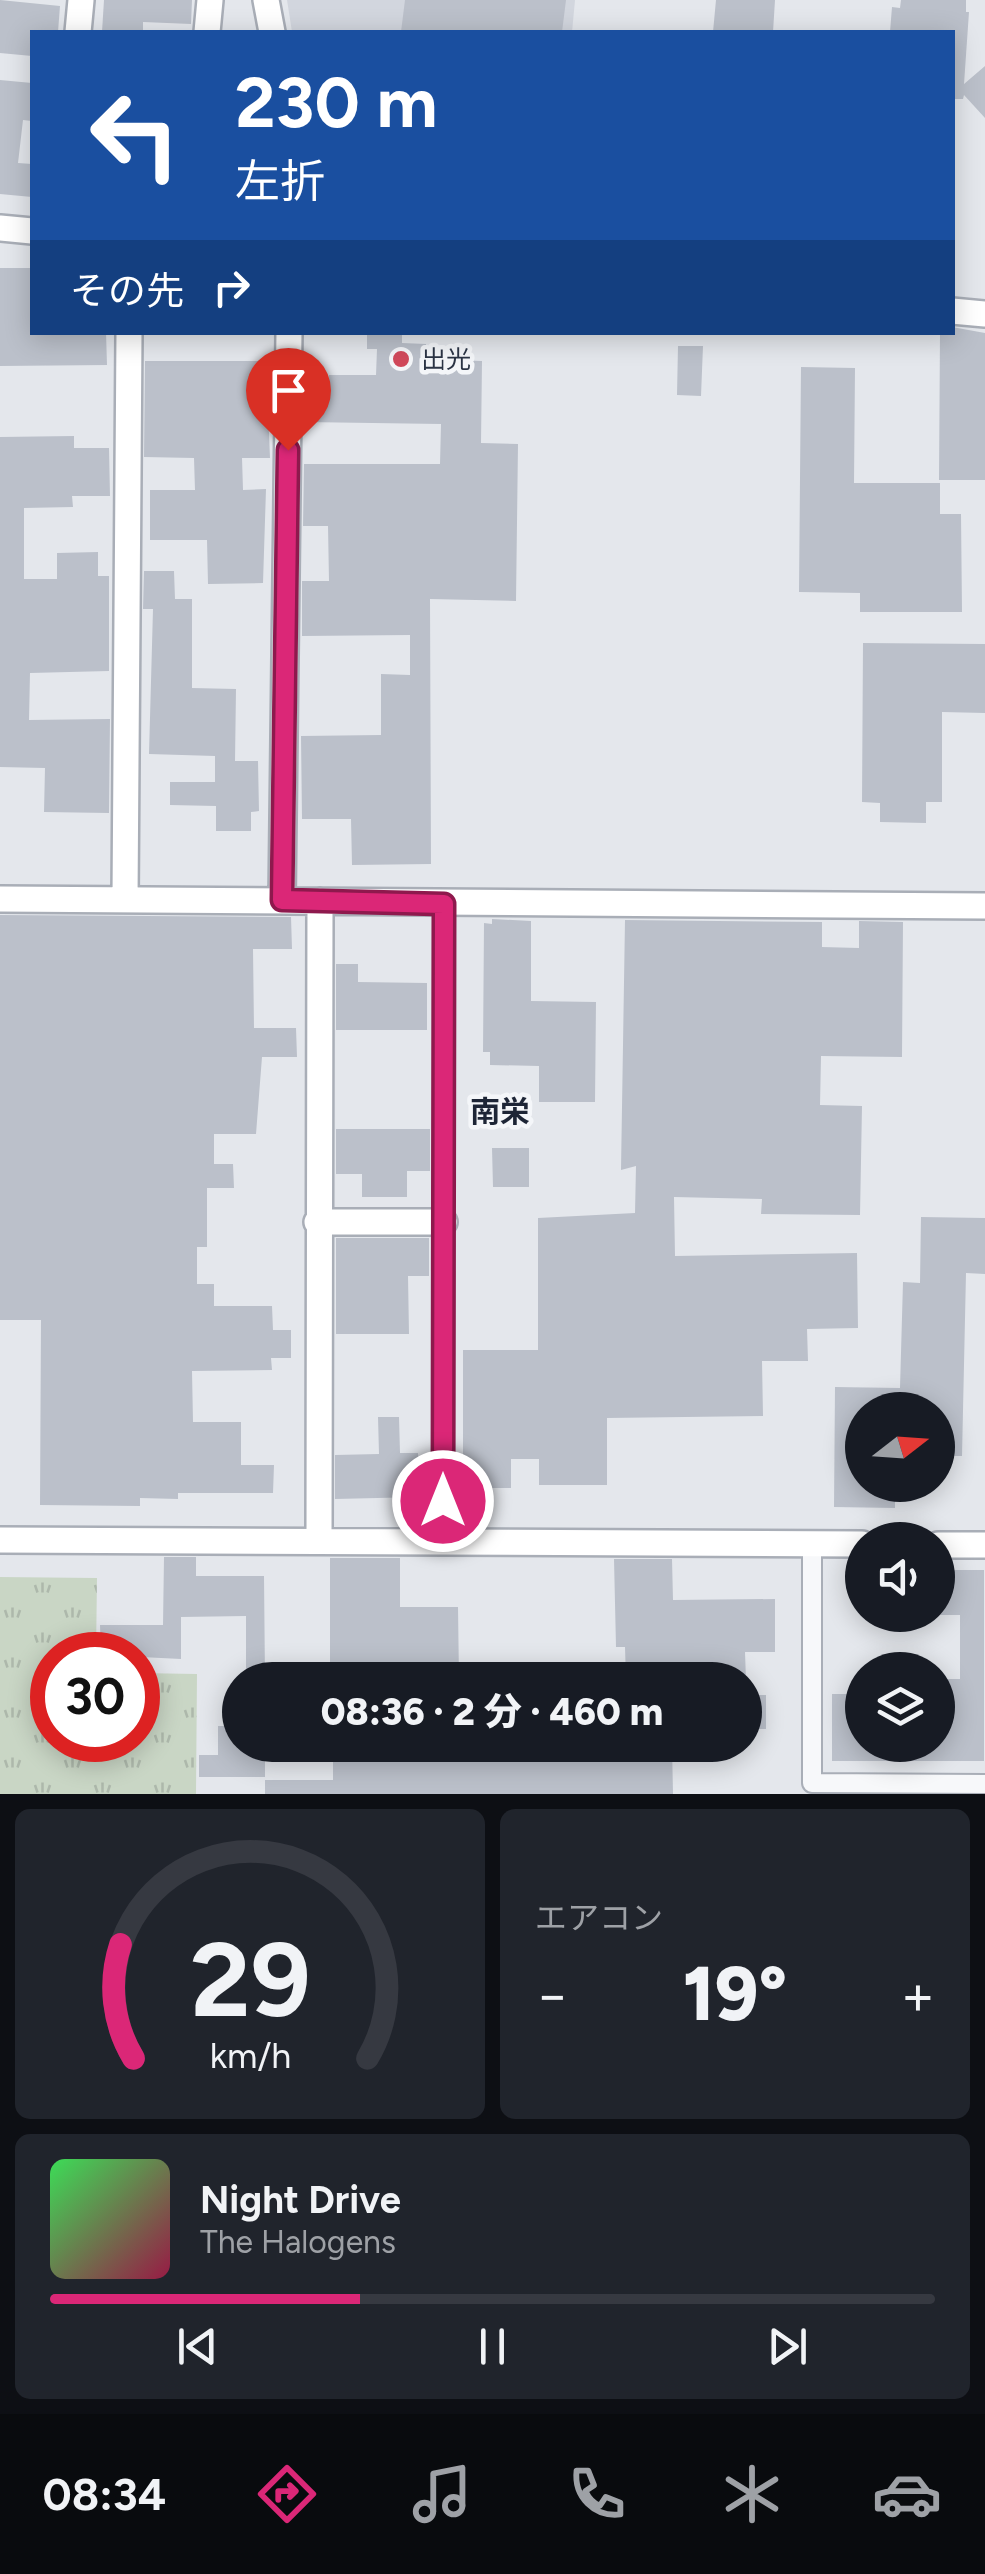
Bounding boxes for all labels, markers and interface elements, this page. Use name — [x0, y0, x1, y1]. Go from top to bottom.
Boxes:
text: 230 m — [235, 60, 438, 145]
icon: left — [70, 70, 200, 200]
text: 左折 — [235, 154, 325, 208]
icon: right — [204, 260, 259, 315]
text: その先 — [70, 268, 184, 314]
place label: 出光 — [421, 344, 471, 374]
pin — [246, 348, 331, 451]
marker: 出光 — [390, 348, 412, 370]
icon: arrive — [261, 363, 316, 418]
district label: 南栄 — [470, 1093, 530, 1130]
north arrow — [845, 1392, 955, 1502]
map controls — [845, 1392, 955, 1762]
position arrow — [391, 1449, 495, 1553]
button: sound — [845, 1522, 955, 1632]
speed limit sign: 30 — [30, 1632, 160, 1762]
button: layers — [845, 1652, 955, 1762]
text: 08:36 · 2 分 · 460 m — [321, 1689, 663, 1735]
text: エアコン — [535, 1899, 663, 1937]
text: 29 — [190, 1917, 310, 2042]
text: 19° — [683, 1949, 787, 2039]
text: − — [535, 1962, 569, 2028]
text: + — [901, 1962, 935, 2028]
text: km/h — [209, 2034, 291, 2077]
text: Night Drive — [200, 2177, 401, 2223]
text: The Halogens — [200, 2223, 396, 2261]
icon: previous — [170, 2319, 225, 2374]
icon: pause — [465, 2319, 520, 2374]
icon: next — [760, 2319, 815, 2374]
icon: directions — [252, 2459, 322, 2529]
icon: music — [407, 2459, 477, 2529]
icon: phone — [562, 2459, 632, 2529]
icon: climate — [717, 2459, 787, 2529]
icon: car — [872, 2459, 942, 2529]
text: 08:34 — [43, 2467, 166, 2521]

